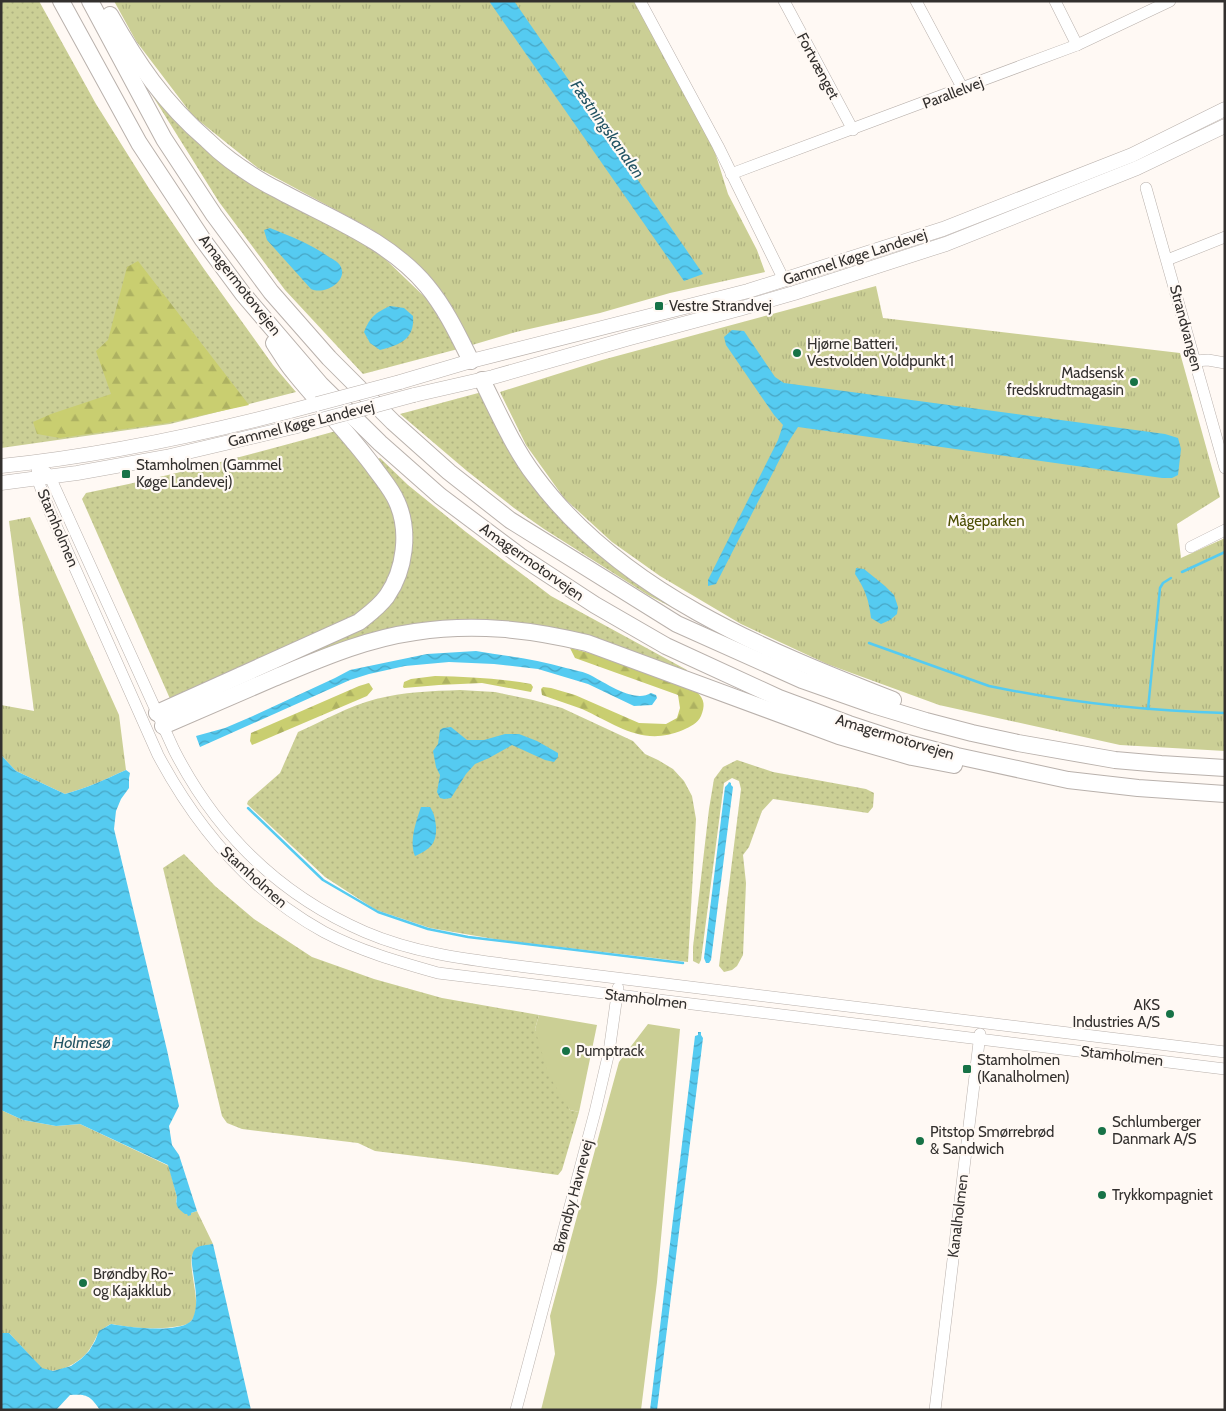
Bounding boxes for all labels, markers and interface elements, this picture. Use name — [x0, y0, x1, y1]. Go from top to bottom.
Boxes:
street label: Fortvænget — [793, 30, 843, 102]
street label: Parallelvej — [920, 73, 986, 113]
water label: Fæstningskanalen — [567, 77, 648, 182]
street label: Gammel Køge Landevej — [781, 225, 929, 289]
street label: Amagermotorvejen — [195, 231, 285, 339]
street label: Strandvangen — [1166, 283, 1206, 373]
place label: Vestre Strandvej — [669, 297, 772, 315]
marker: Vestre Strandvej — [653, 300, 665, 312]
place label: Hjørne Batteri, Vestvolden Voldpunkt 1 — [807, 335, 954, 370]
marker: Hjørne Batteri, Vestvolden Voldpunkt 1 — [791, 347, 803, 359]
place label: Madsensk fredskrudtmagasin — [1007, 364, 1124, 399]
marker: Madsensk fredskrudtmagasin — [1128, 376, 1140, 388]
street label: Gammel Køge Landevej — [226, 397, 376, 451]
place label: Stamholmen (Gammel Køge Landevej) — [136, 456, 282, 491]
marker: Stamholmen (Gammel Køge Landevej) — [120, 468, 132, 480]
street label: Stamholmen — [33, 486, 83, 570]
park label: Mågeparken — [947, 512, 1025, 530]
street label: Amagermotorvejen — [476, 519, 588, 605]
street label: Amagermotorvejen — [834, 710, 956, 764]
street label: Stamholmen — [217, 843, 291, 911]
street label: Stamholmen — [604, 985, 688, 1013]
place label: AKS Industries A/S — [1072, 996, 1160, 1031]
marker: AKS Industries A/S — [1164, 1008, 1176, 1020]
water label: Holmesø — [53, 1033, 111, 1052]
place label: Pumptrack — [576, 1042, 644, 1060]
street label: Stamholmen — [1080, 1042, 1164, 1070]
marker: Pumptrack — [560, 1045, 572, 1057]
place label: Stamholmen (Kanalholmen) — [977, 1051, 1070, 1086]
marker: Stamholmen (Kanalholmen) — [961, 1063, 973, 1075]
place label: Schlumberger Danmark A/S — [1112, 1113, 1201, 1148]
place label: Pitstop Smørrebrød & Sandwich — [930, 1123, 1054, 1158]
marker: Schlumberger Danmark A/S — [1096, 1125, 1108, 1137]
marker: Pitstop Smørrebrød & Sandwich — [914, 1135, 926, 1147]
street label: Brøndby Havnevej — [549, 1137, 597, 1255]
street label: Kanalholmen — [944, 1173, 972, 1259]
place label: Trykkompagniet — [1112, 1186, 1213, 1204]
marker: Trykkompagniet — [1096, 1189, 1108, 1201]
place label: Brøndby Ro- og Kajakklub — [93, 1265, 174, 1300]
marker: Brøndby Ro- og Kajakklub — [77, 1277, 89, 1289]

